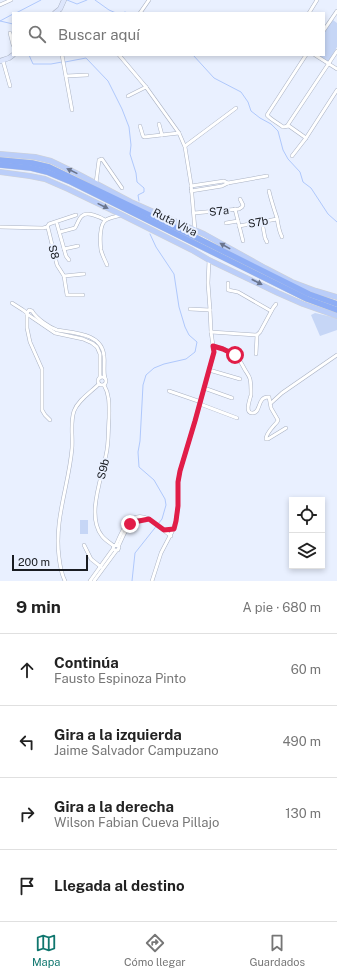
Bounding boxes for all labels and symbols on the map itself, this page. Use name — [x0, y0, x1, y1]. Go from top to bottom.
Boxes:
one-way arrow — [66, 168, 78, 174]
one-way arrow — [97, 203, 109, 209]
street label: S7a — [208, 204, 230, 218]
street label: Ruta Viva — [151, 206, 199, 238]
street label: S7b — [247, 214, 270, 230]
one-way arrow — [220, 243, 231, 249]
street label: S8 — [46, 244, 62, 260]
one-way arrow — [251, 279, 263, 286]
route start — [226, 346, 244, 364]
street label: S9b — [95, 457, 111, 480]
route end — [121, 515, 139, 533]
scale bar — [12, 553, 88, 572]

